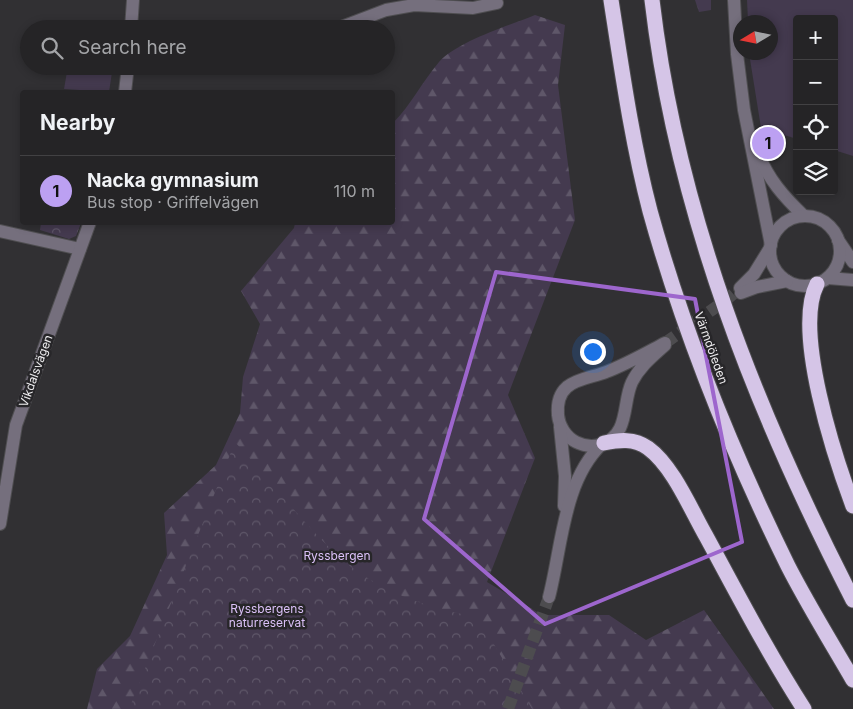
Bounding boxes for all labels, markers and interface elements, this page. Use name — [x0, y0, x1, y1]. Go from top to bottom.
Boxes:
north arrow — [733, 15, 778, 60]
map controls — [793, 15, 838, 195]
button: + — [793, 15, 838, 60]
search box — [20, 20, 395, 75]
icon: search — [38, 34, 66, 62]
text: Search here — [78, 36, 187, 59]
button: − — [793, 60, 838, 105]
button: locate — [793, 105, 838, 150]
text: Nearby — [40, 110, 115, 135]
pin: 1 — [752, 124, 784, 162]
button: layers — [793, 150, 838, 195]
text: Nacka gymnasium — [87, 169, 259, 192]
text: 1 — [53, 181, 59, 201]
text: 110 m — [333, 181, 375, 201]
text: Bus stop · Griffelvägen — [87, 192, 259, 212]
street label: Värmdöleden — [691, 310, 731, 386]
street label: Vikdalsvägen — [16, 333, 56, 409]
your location — [580, 339, 606, 365]
park label: Ryssbergen — [303, 548, 371, 563]
park label: Ryssbergens naturreservat — [229, 601, 305, 630]

